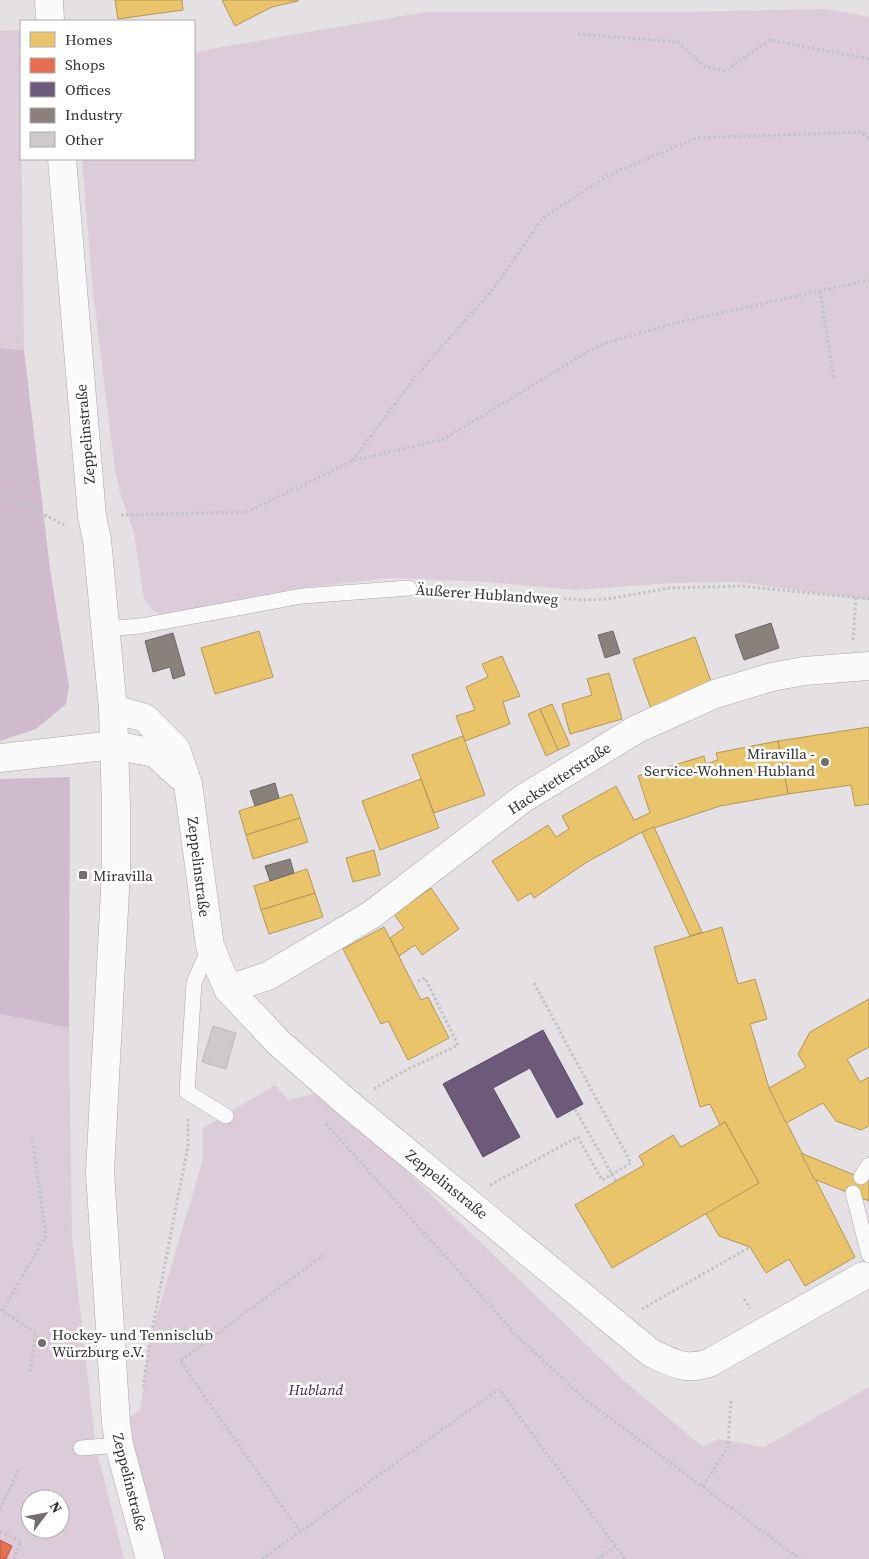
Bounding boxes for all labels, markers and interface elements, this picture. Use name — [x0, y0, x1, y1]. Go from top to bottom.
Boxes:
legend — [20, 20, 195, 160]
text: Homes — [65, 29, 112, 50]
text: Shops — [65, 54, 105, 75]
text: Offices — [65, 79, 111, 100]
text: Industry — [65, 104, 123, 125]
text: Other — [65, 129, 104, 150]
street label: Zeppelinstraße — [70, 383, 100, 485]
street label: Äußerer Hublandweg — [415, 579, 559, 609]
street label: Hackstetterstraße — [503, 737, 615, 819]
place label: Miravilla - Service-Wohnen Hubland — [644, 743, 815, 781]
marker: Miravilla - Service-Wohnen Hubland — [819, 756, 831, 768]
street label: Zeppelinstraße — [182, 816, 216, 918]
place label: Miravilla — [93, 865, 153, 886]
marker: Miravilla — [77, 869, 89, 881]
street label: Zeppelinstraße — [401, 1144, 493, 1224]
place label: Hockey- und Tennisclub Würzburg e.V. — [52, 1324, 213, 1362]
marker: Hockey- und Tennisclub Würzburg e.V. — [36, 1337, 48, 1349]
park label: Hubland — [288, 1379, 344, 1400]
street label: Zeppelinstraße — [108, 1431, 152, 1534]
north arrow — [20, 1489, 70, 1539]
text: N — [45, 1497, 67, 1517]

